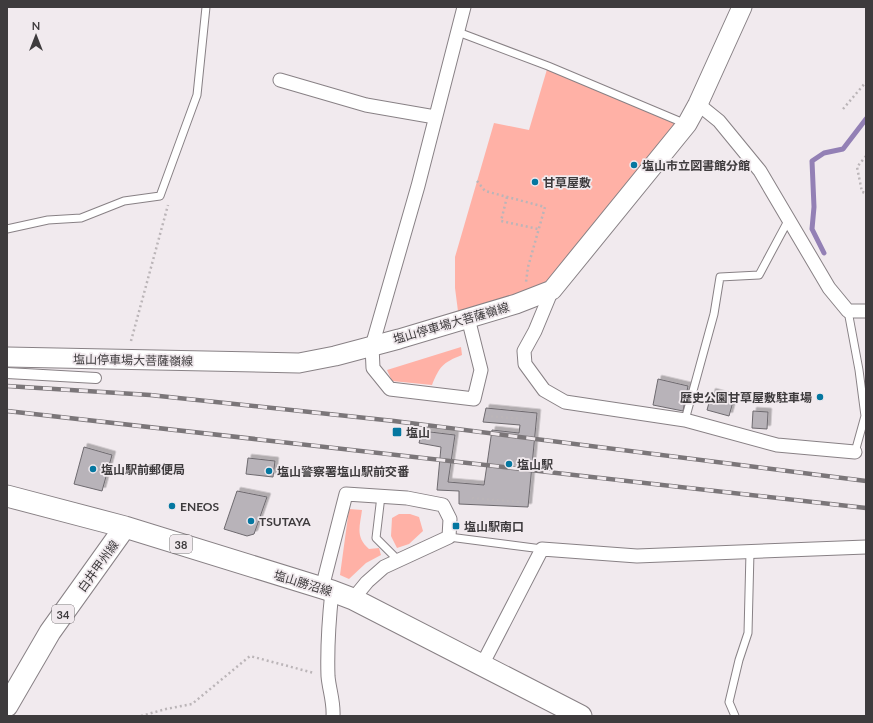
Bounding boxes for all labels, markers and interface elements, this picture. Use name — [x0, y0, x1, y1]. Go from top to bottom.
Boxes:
north arrow — [16, 16, 56, 56]
text: N — [32, 19, 40, 32]
place label: 塩山市立図書館分館 — [642, 158, 750, 173]
marker: 塩山市立図書館分館 — [629, 160, 639, 170]
place label: 甘草屋敷 — [543, 175, 591, 190]
marker: 甘草屋敷 — [530, 177, 540, 187]
street label: 塩山停車場大菩薩嶺線 — [391, 299, 511, 347]
street label: 塩山停車場大菩薩嶺線 — [73, 351, 193, 369]
place label: 歴史公園甘草屋敷駐車場 — [680, 390, 812, 405]
marker: 歴史公園甘草屋敷駐車場 — [815, 392, 825, 402]
place label: 塩山 — [406, 425, 430, 440]
marker: 塩山 — [391, 426, 403, 438]
place label: 塩山駅 — [517, 457, 553, 472]
marker: 塩山駅 — [504, 459, 514, 469]
place label: 塩山駅前郵便局 — [101, 462, 185, 477]
marker: 塩山駅前郵便局 — [88, 464, 98, 474]
place label: 塩山警察署塩山駅前交番 — [277, 464, 410, 479]
marker: 塩山警察署塩山駅前交番 — [264, 466, 274, 476]
place label: ENEOS — [180, 499, 220, 514]
marker: ENEOS — [167, 501, 177, 511]
place label: TSUTAYA — [259, 514, 311, 529]
marker: TSUTAYA — [246, 516, 256, 526]
place label: 塩山駅南口 — [464, 519, 524, 534]
marker: 塩山駅南口 — [451, 521, 461, 531]
road number: 38 — [170, 535, 192, 553]
street label: 白井甲州線 — [74, 537, 122, 595]
street label: 塩山勝沼線 — [272, 567, 334, 599]
road number: 34 — [52, 605, 74, 623]

